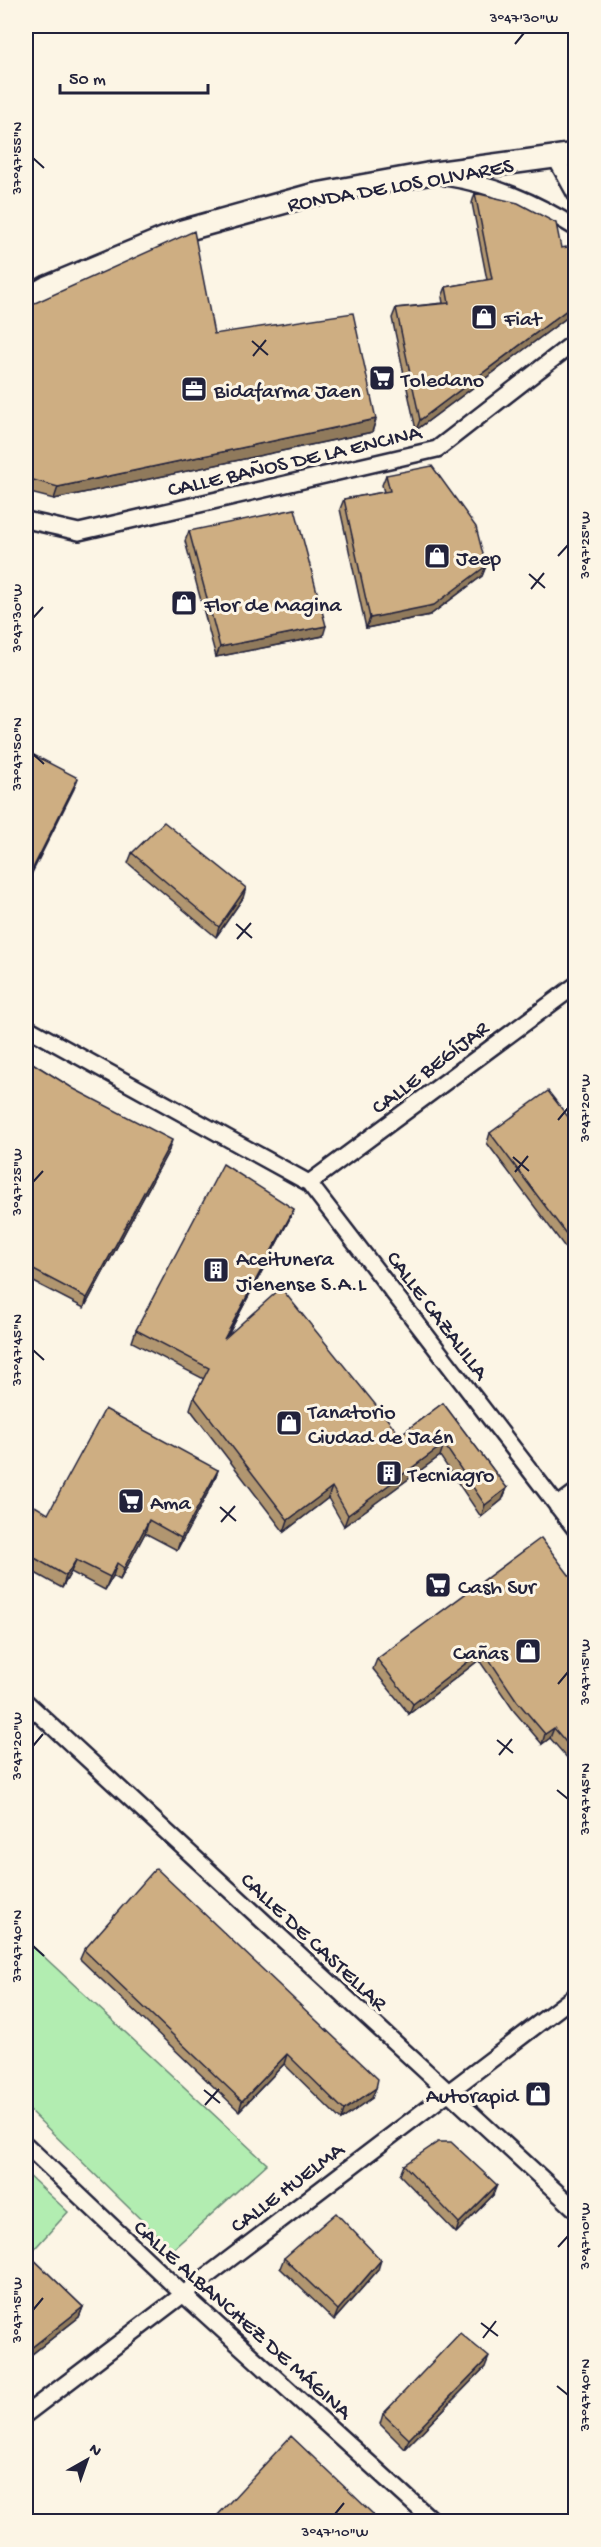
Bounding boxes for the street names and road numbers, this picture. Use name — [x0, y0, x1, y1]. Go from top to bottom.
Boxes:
street label: RONDA DE LOS OLIVARES — [286, 154, 516, 220]
street label: CALLE BAÑOS DE LA ENCINA — [166, 421, 425, 505]
street label: CALLE BEGÍJAR — [368, 1016, 496, 1122]
street label: CALLE CAZALILLA — [379, 1247, 493, 1387]
street label: CALLE DE CASTELLAR — [234, 1868, 392, 2019]
street label: CALLE HUELMA — [227, 2138, 351, 2240]
street label: CALLE ALBANCHEZ DE MÁGINA — [127, 2216, 357, 2427]

